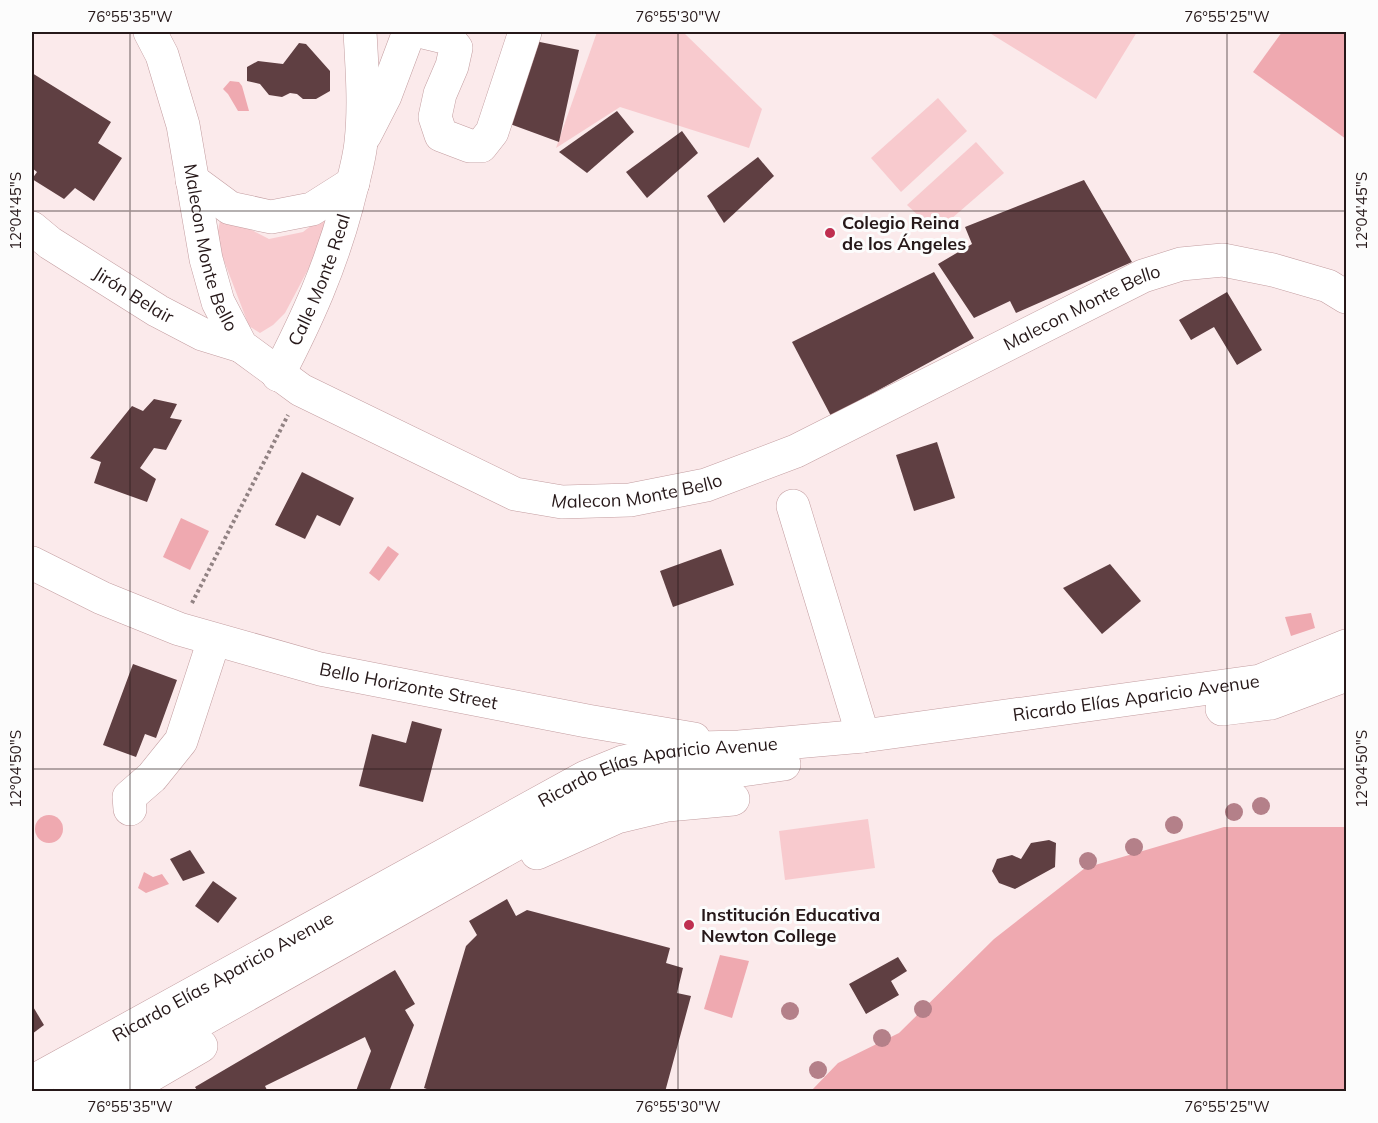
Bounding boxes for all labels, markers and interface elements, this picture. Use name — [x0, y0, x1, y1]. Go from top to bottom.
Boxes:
text: 76°55'35"W — [87, 7, 173, 26]
text: 76°55'30"W — [635, 7, 721, 26]
text: 76°55'25"W — [1184, 7, 1270, 26]
street label: Malecon Monte Bello — [179, 162, 243, 335]
text: 12°04'45"S — [6, 172, 25, 250]
text: 12°04'45"S — [1352, 172, 1371, 250]
street label: Calle Monte Real — [283, 211, 355, 349]
place label: Colegio Reina de los Ángeles — [842, 211, 966, 255]
marker: Colegio Reina de los Ángeles — [823, 226, 837, 240]
street label: Malecon Monte Bello — [999, 259, 1163, 356]
street label: Jirón Belair — [89, 261, 178, 328]
street label: Malecon Monte Bello — [550, 468, 725, 514]
street label: Bello Horizonte Street — [318, 657, 500, 714]
street label: Ricardo Elías Aparicio Avenue — [1011, 669, 1261, 726]
text: 12°04'50"S — [6, 730, 25, 808]
text: 12°04'50"S — [1352, 730, 1371, 808]
street label: Ricardo Elías Aparicio Avenue — [534, 732, 779, 812]
place label: Institución Educativa Newton College — [701, 903, 880, 947]
street label: Ricardo Elías Aparicio Avenue — [108, 906, 337, 1047]
marker: Institución Educativa Newton College — [682, 918, 696, 932]
text: 76°55'35"W — [87, 1097, 173, 1116]
text: 76°55'30"W — [635, 1097, 721, 1116]
text: 76°55'25"W — [1184, 1097, 1270, 1116]

